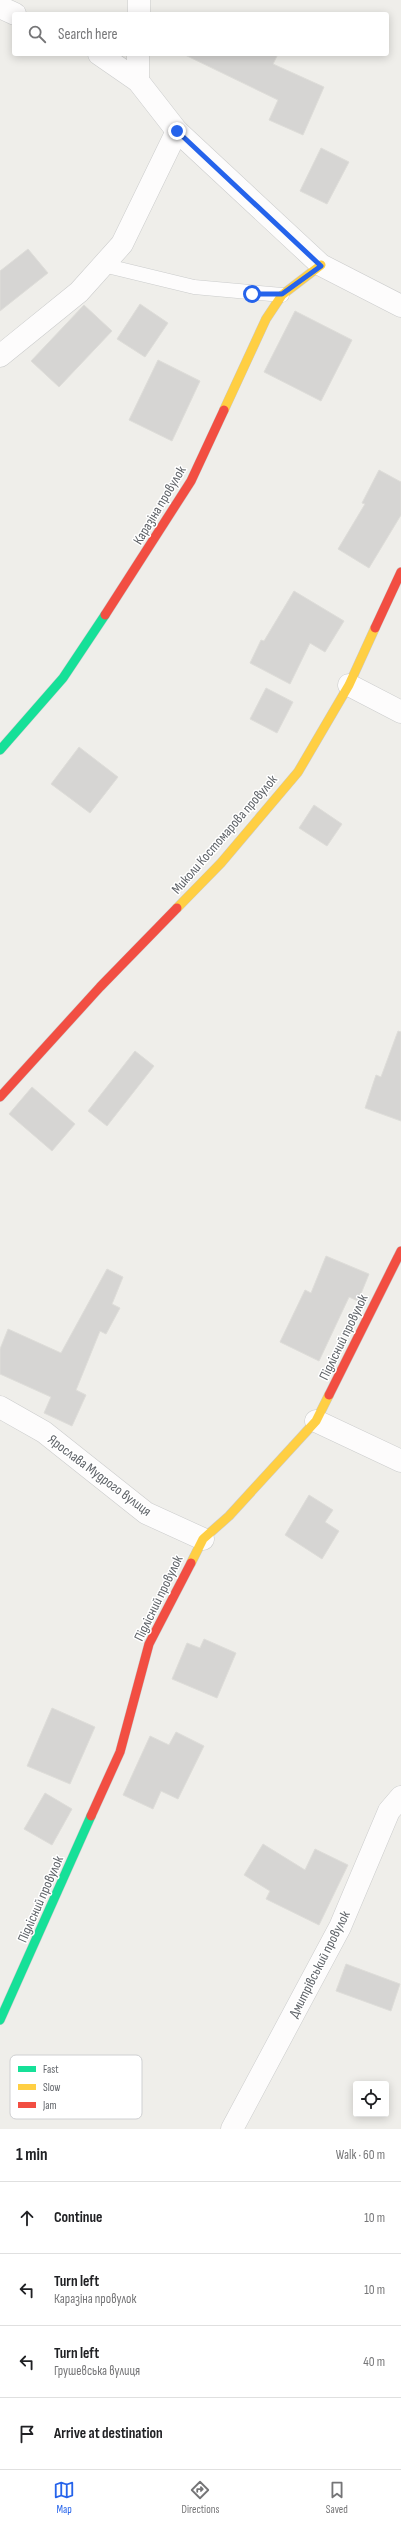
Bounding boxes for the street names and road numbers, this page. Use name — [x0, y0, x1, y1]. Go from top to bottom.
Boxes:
street label: Каразіна провулок — [129, 462, 190, 548]
street label: Миколи Костомарова провулок — [168, 771, 281, 897]
street label: Підлісний провулок — [315, 1291, 372, 1383]
street label: Ярослава Мудрого вулиця — [45, 1431, 155, 1520]
street label: Підлісний провулок — [130, 1552, 187, 1644]
street label: Підлісний провулок — [14, 1853, 67, 1945]
street label: Дмитрівський провулок — [285, 1907, 354, 2021]

